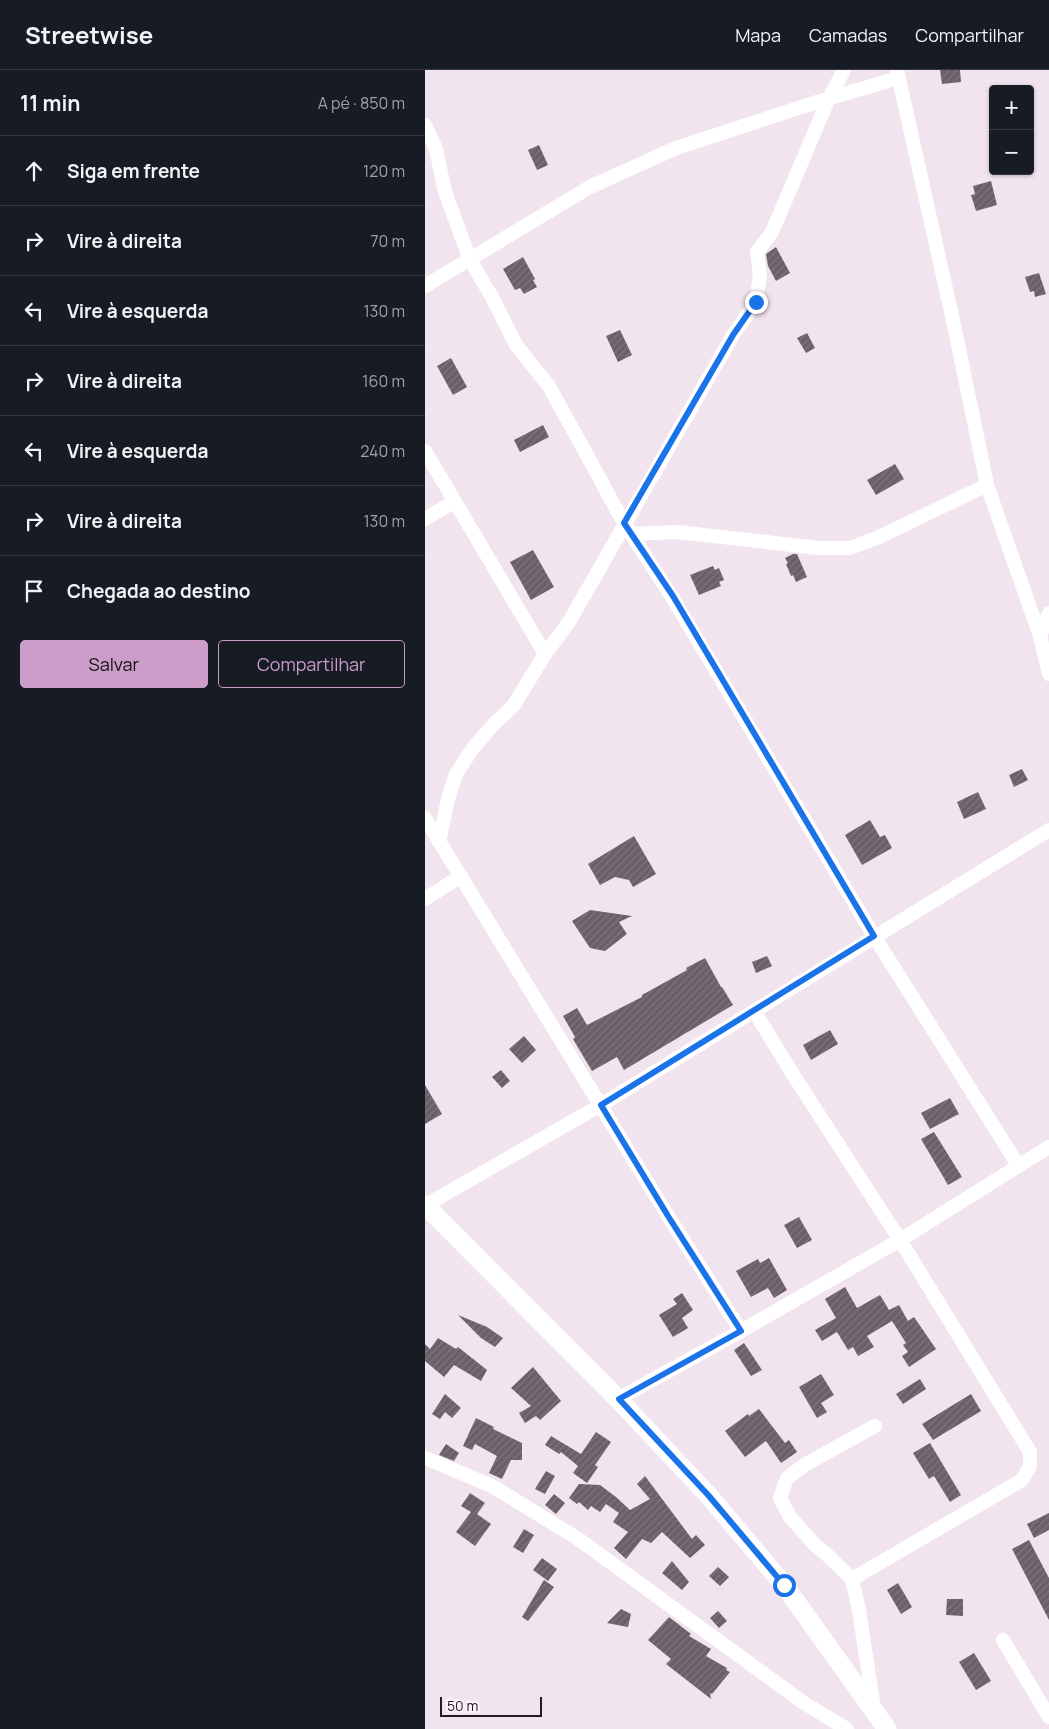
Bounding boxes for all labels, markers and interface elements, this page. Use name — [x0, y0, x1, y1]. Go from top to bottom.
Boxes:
text: Streetwise — [25, 18, 153, 51]
text: Mapa — [735, 23, 781, 47]
text: Camadas — [809, 23, 887, 47]
text: Compartilhar — [915, 23, 1024, 47]
map controls — [989, 85, 1034, 175]
button: + — [989, 85, 1034, 130]
text: 11 min — [20, 89, 81, 117]
text: A pé · 850 m — [318, 92, 405, 114]
button: − — [989, 130, 1034, 175]
icon: ahead — [20, 157, 48, 185]
text: Siga em frente — [67, 158, 200, 184]
text: 120 m — [363, 160, 405, 182]
icon: right — [20, 227, 48, 255]
text: Vire à direita — [67, 228, 182, 254]
text: 70 m — [370, 230, 405, 252]
route end — [745, 291, 768, 314]
icon: left — [20, 297, 48, 325]
text: Vire à esquerda — [67, 298, 208, 324]
text: 130 m — [363, 300, 405, 322]
icon: right — [20, 367, 48, 395]
text: Vire à direita — [67, 368, 182, 394]
text: 160 m — [362, 370, 405, 392]
icon: left — [20, 437, 48, 465]
text: Vire à esquerda — [67, 438, 208, 464]
text: 240 m — [360, 440, 405, 462]
icon: right — [20, 507, 48, 535]
text: Vire à direita — [67, 508, 182, 534]
text: 130 m — [363, 510, 405, 532]
icon: arrive — [20, 577, 48, 605]
text: Chegada ao destino — [67, 578, 250, 604]
button: Salvar — [20, 640, 208, 688]
button: Compartilhar — [218, 640, 405, 688]
route start — [773, 1574, 796, 1597]
scale bar — [440, 1694, 543, 1717]
text: 50 m — [447, 1696, 478, 1715]

